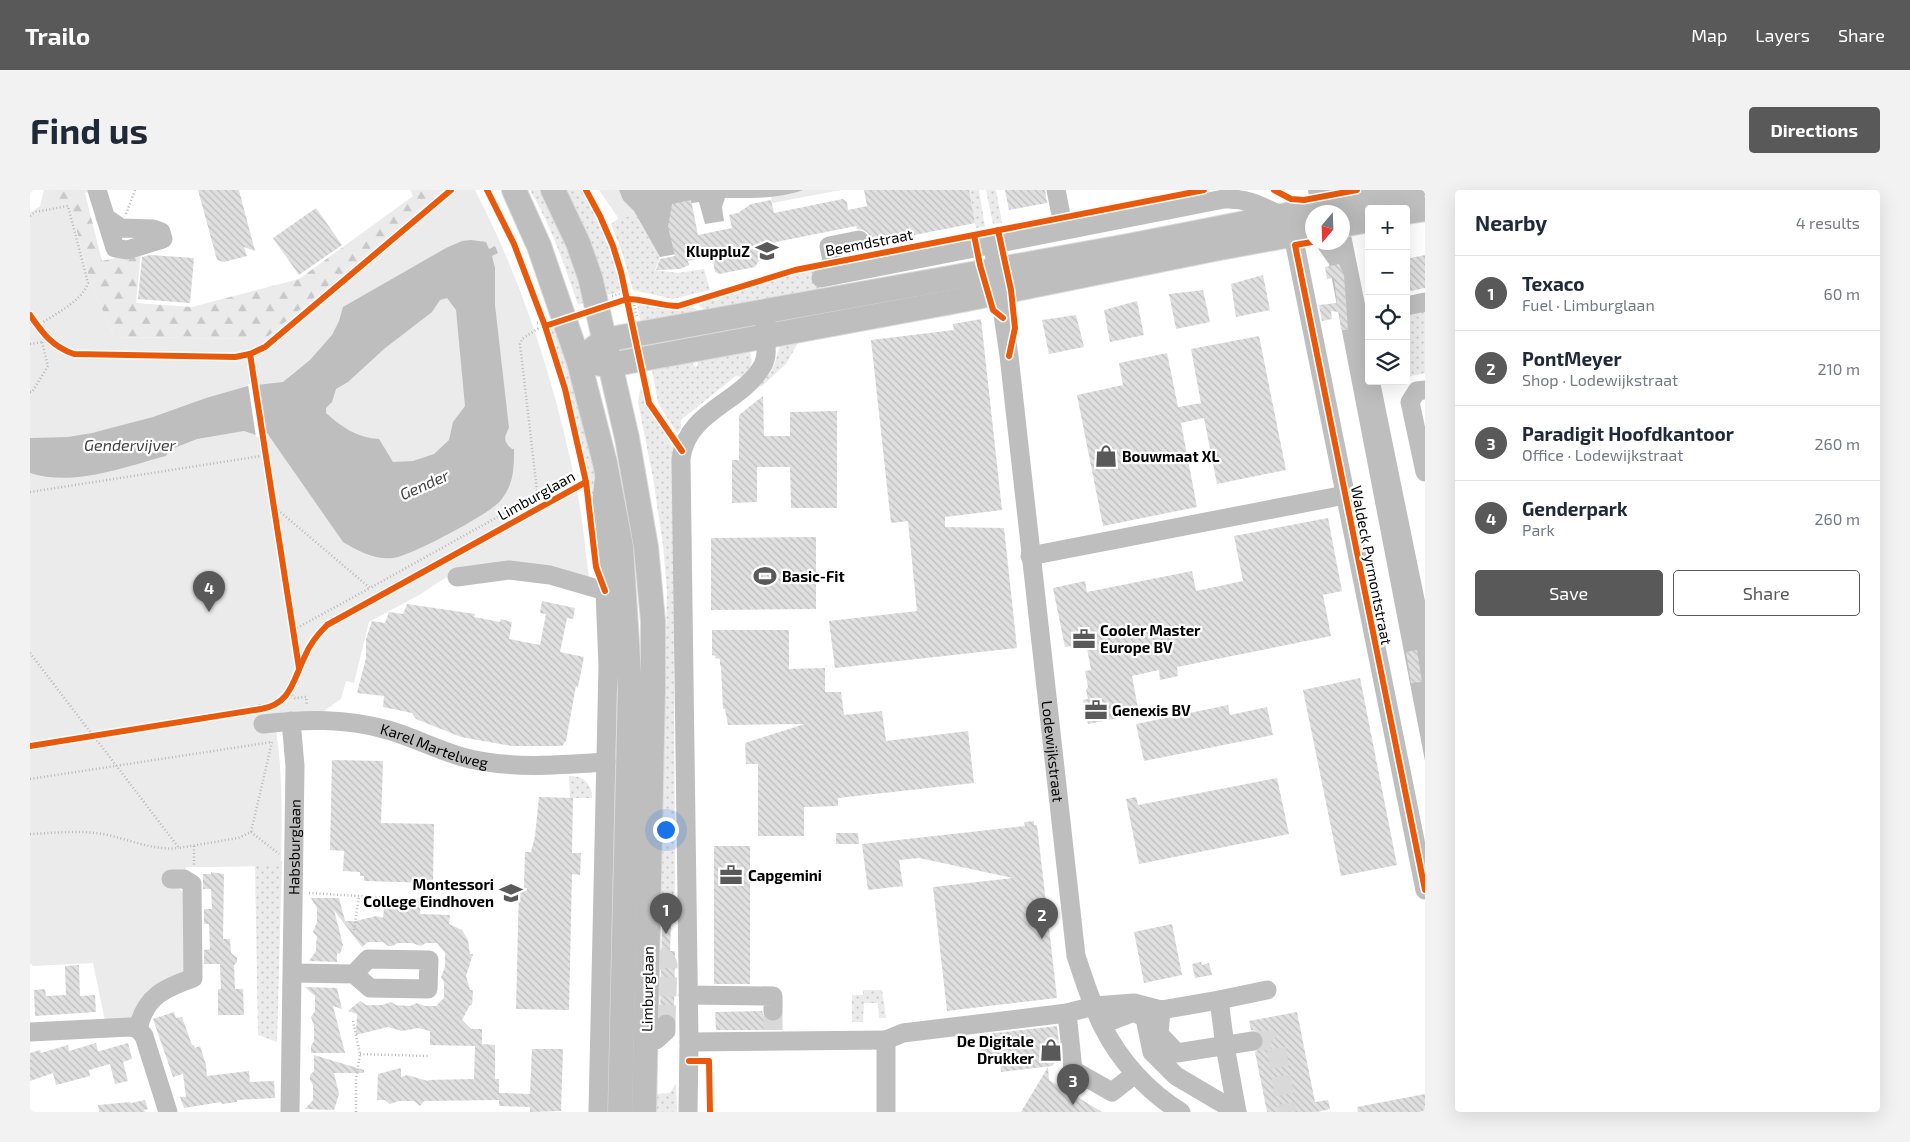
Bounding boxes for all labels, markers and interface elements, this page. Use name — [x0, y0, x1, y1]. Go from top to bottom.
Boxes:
text: Trailo — [25, 21, 90, 50]
text: Map — [1691, 24, 1727, 46]
text: Layers — [1755, 24, 1810, 46]
text: Share — [1838, 24, 1885, 46]
button: Directions — [1749, 107, 1880, 153]
text: Find us — [30, 109, 148, 151]
north arrow — [1305, 205, 1350, 250]
map controls — [1365, 205, 1410, 385]
button: + — [1365, 205, 1410, 250]
text: Nearby — [1475, 210, 1547, 235]
text: 4 results — [1796, 213, 1860, 232]
street label: Beemdstraat — [824, 225, 915, 259]
school or university icon: KluppluZ — [754, 238, 780, 264]
place label: KluppluZ — [686, 242, 750, 260]
button: − — [1365, 250, 1410, 295]
text: Texaco — [1522, 272, 1585, 295]
text: 1 — [1488, 284, 1494, 303]
text: 60 m — [1824, 284, 1860, 303]
button: locate — [1365, 295, 1410, 340]
text: Fuel · Limburglaan — [1522, 295, 1655, 314]
button: layers — [1365, 340, 1410, 385]
text: PontMeyer — [1522, 347, 1622, 370]
text: 2 — [1486, 359, 1496, 378]
text: 210 m — [1817, 359, 1860, 378]
text: Shop · Lodewijkstraat — [1522, 370, 1678, 389]
text: Paradigit Hoofdkantoor — [1522, 422, 1734, 445]
text: 3 — [1486, 434, 1496, 453]
text: 260 m — [1815, 434, 1860, 453]
water label: Gendervijver — [84, 435, 177, 455]
shop icon: Bouwmaat XL — [1093, 443, 1119, 469]
text: Office · Lodewijkstraat — [1522, 445, 1683, 464]
place label: Bouwmaat XL — [1122, 447, 1219, 465]
water label: Gender — [396, 465, 452, 503]
street label: Limburglaan — [494, 466, 578, 524]
street label: Waldeck Pyrmontstraat — [1348, 484, 1396, 646]
text: Genderpark — [1522, 497, 1628, 520]
text: 4 — [1486, 509, 1496, 528]
text: 260 m — [1815, 509, 1860, 528]
text: Park — [1522, 520, 1555, 539]
sports icon: Basic-Fit — [752, 563, 778, 589]
place label: Basic-Fit — [782, 567, 845, 585]
button: Save — [1475, 570, 1663, 616]
button: Share — [1673, 570, 1860, 616]
pin: 4 — [193, 571, 225, 612]
place label: Cooler Master Europe BV — [1100, 621, 1201, 656]
office icon: Cooler Master Europe BV — [1071, 626, 1097, 652]
office icon: Genexis BV — [1083, 697, 1109, 723]
street label: Lodewijkstraat — [1039, 700, 1068, 803]
place label: Genexis BV — [1112, 701, 1191, 719]
street label: Karel Martelweg — [379, 719, 490, 771]
street label: Habsburglaan — [284, 799, 304, 895]
your location — [653, 817, 679, 843]
office icon: Capgemini — [718, 862, 744, 888]
place label: Capgemini — [748, 866, 822, 884]
place label: Montessori College Eindhoven — [363, 875, 494, 910]
school or university icon: Montessori College Eindhoven — [498, 880, 524, 906]
pin: 1 — [650, 893, 682, 934]
pin: 2 — [1026, 898, 1058, 939]
street label: Limburglaan — [637, 946, 657, 1032]
place label: De Digitale Drukker — [957, 1032, 1035, 1067]
shop icon: De Digitale Drukker — [1038, 1037, 1064, 1063]
pin: 3 — [1057, 1064, 1089, 1105]

